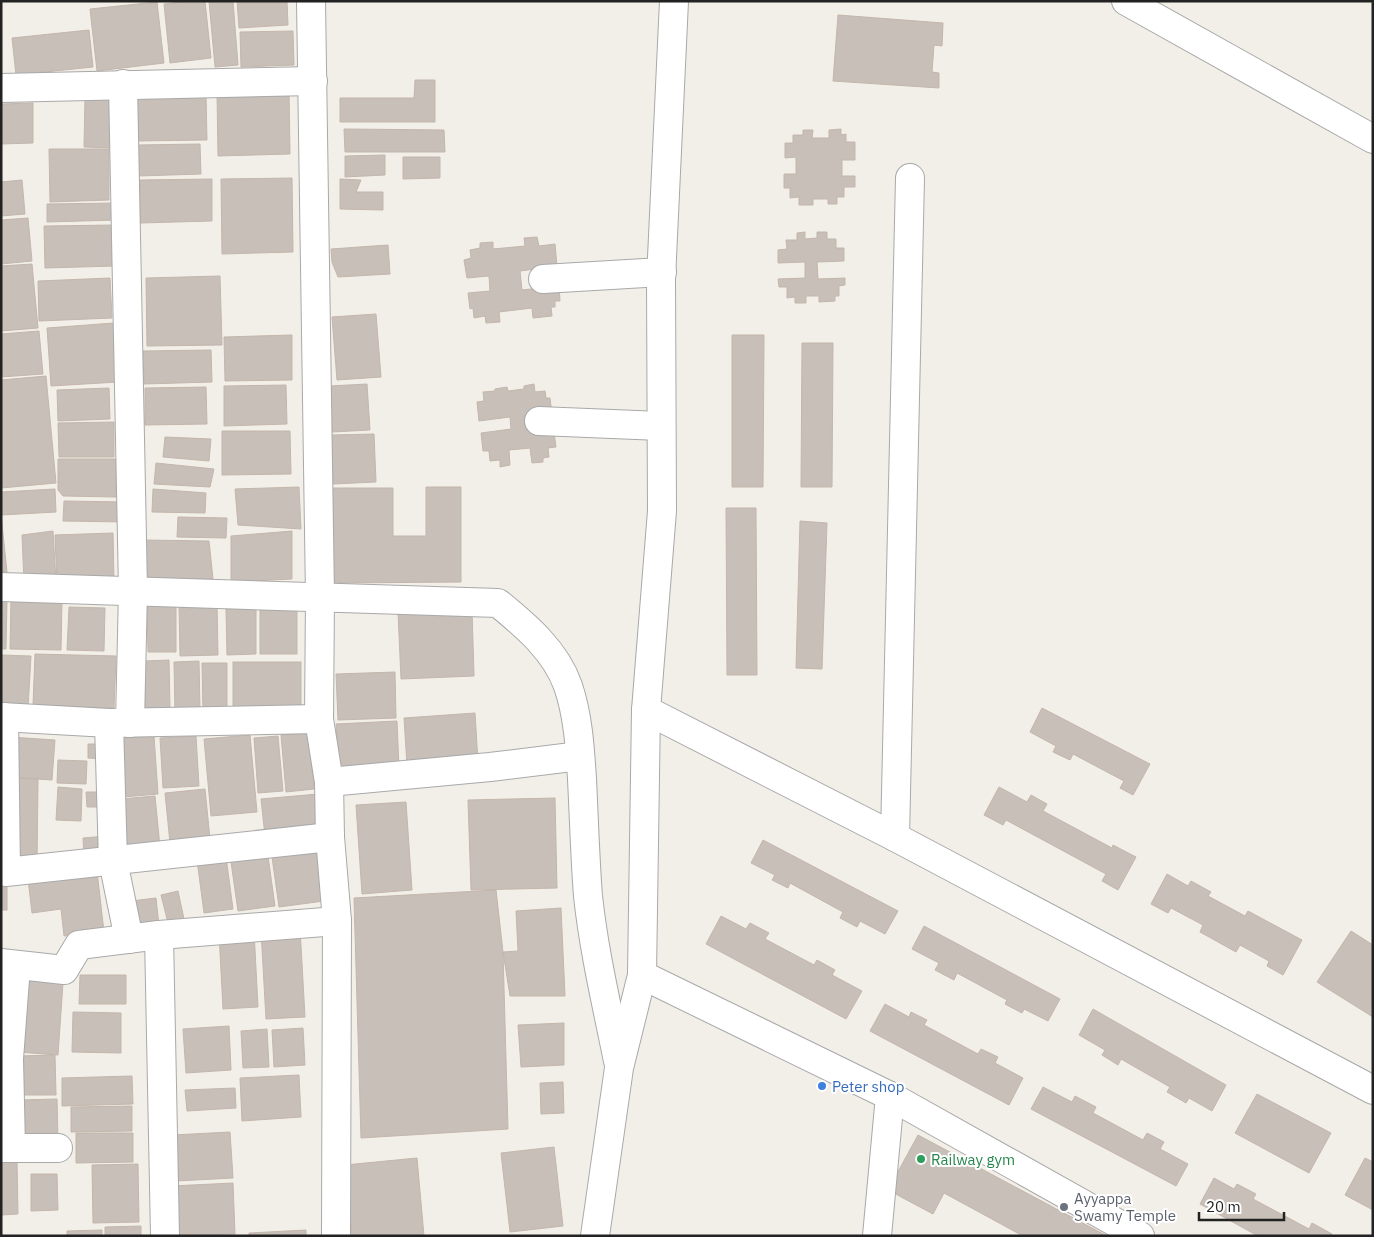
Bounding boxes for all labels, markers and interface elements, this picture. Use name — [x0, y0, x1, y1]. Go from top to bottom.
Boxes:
place label: Peter shop — [832, 1077, 904, 1096]
marker: Peter shop — [816, 1080, 828, 1092]
place label: Railway gym — [931, 1150, 1015, 1169]
marker: Railway gym — [915, 1153, 927, 1165]
place label: Ayyappa Swamy Temple — [1074, 1189, 1176, 1225]
scale bar — [1199, 1190, 1284, 1222]
text: 20 m — [1206, 1197, 1241, 1216]
marker: Ayyappa Swamy Temple — [1058, 1201, 1070, 1213]

